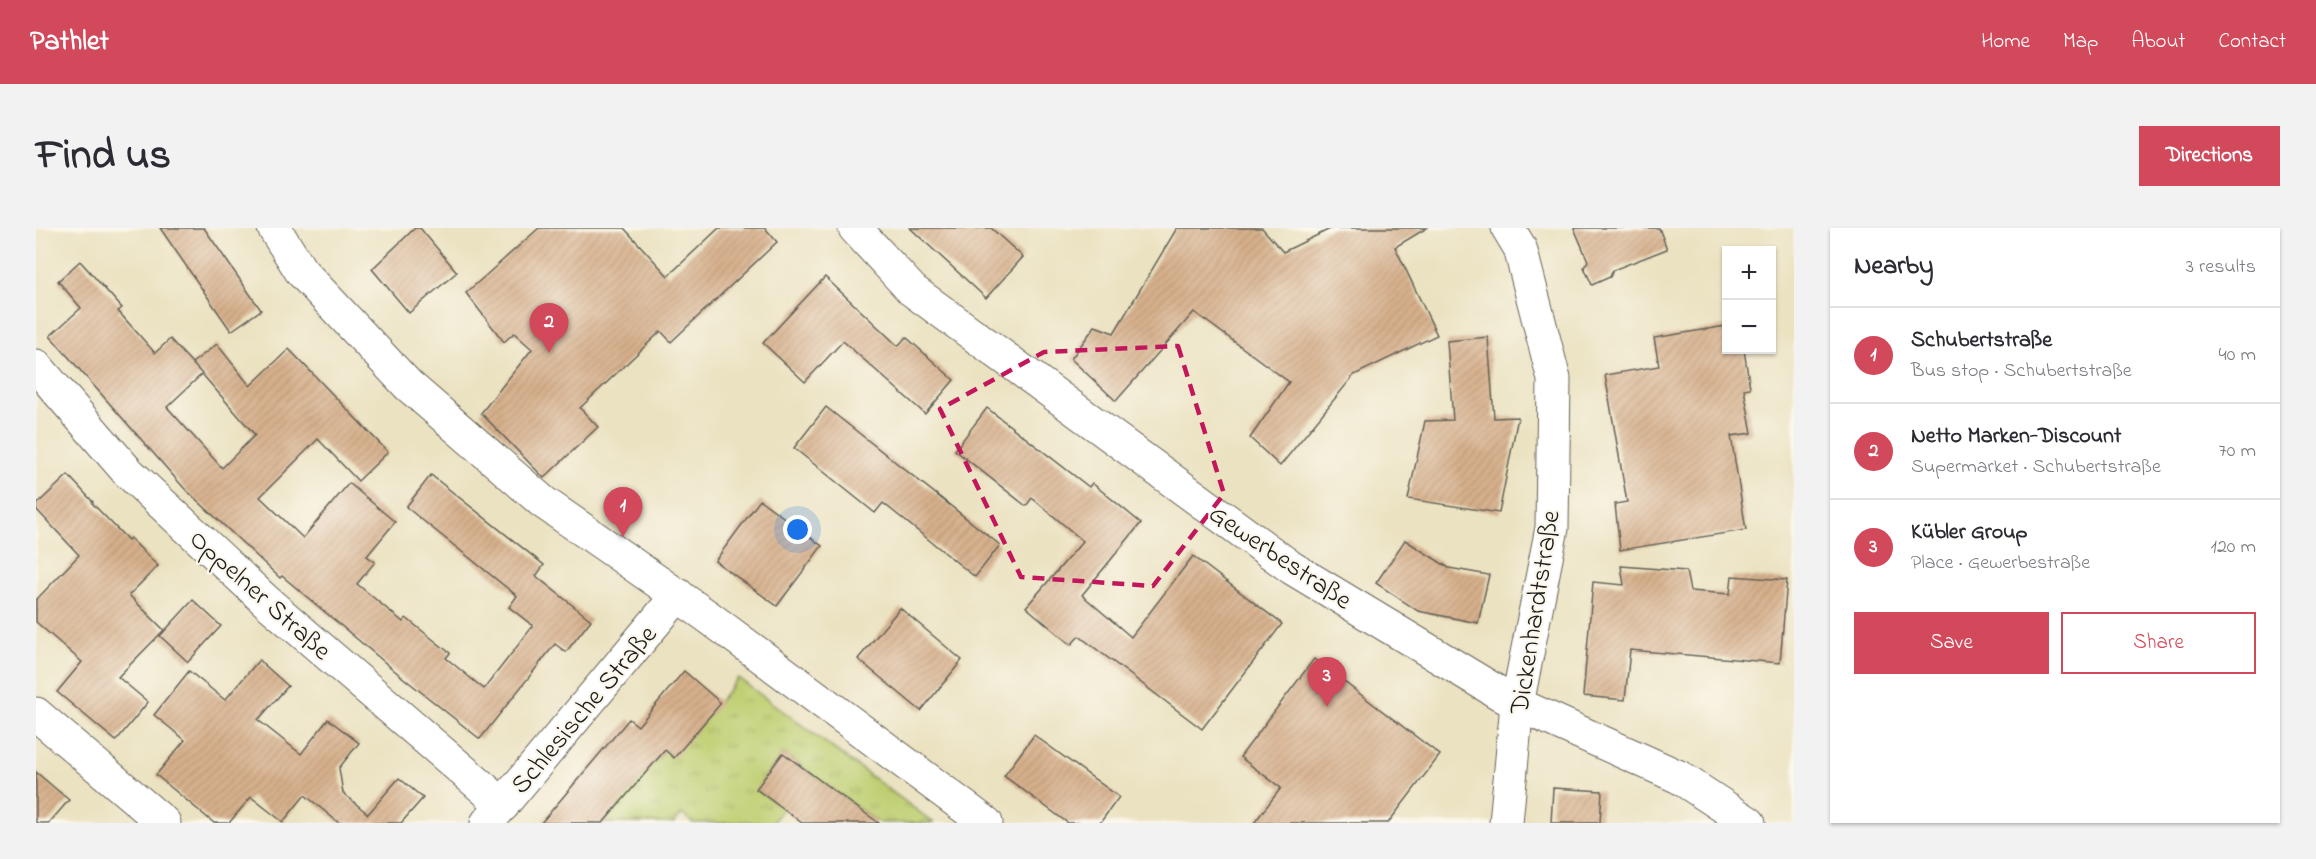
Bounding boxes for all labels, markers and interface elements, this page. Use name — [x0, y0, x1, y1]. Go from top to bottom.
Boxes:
text: Pathlet — [30, 22, 109, 63]
text: Home — [1981, 27, 2030, 57]
text: Map — [2063, 27, 2098, 57]
text: About — [2131, 27, 2185, 57]
text: Contact — [2218, 27, 2286, 57]
text: Find us — [36, 126, 171, 187]
button: Directions — [2139, 126, 2280, 186]
map controls — [1722, 246, 1776, 354]
button: + — [1722, 246, 1776, 300]
text: Nearby — [1854, 248, 1933, 286]
text: 3 results — [2186, 253, 2256, 282]
button: − — [1722, 300, 1776, 354]
pin: 2 — [530, 304, 568, 353]
text: Schubertstraße — [1911, 325, 2052, 357]
text: 1 — [1870, 341, 1877, 370]
text: 40 m — [2219, 341, 2256, 370]
text: Bus stop · Schubertstraße — [1911, 357, 2132, 386]
text: Netto Marken-Discount — [1911, 421, 2121, 453]
text: 2 — [1869, 437, 1878, 466]
text: 70 m — [2219, 437, 2256, 466]
text: Supermarket · Schubertstraße — [1911, 453, 2161, 482]
pin: 1 — [604, 488, 642, 537]
street label: Gewerbestraße — [1200, 496, 1360, 621]
street label: Dickenhardtstraße — [1501, 507, 1572, 718]
your location — [783, 515, 812, 544]
text: Kübler Group — [1911, 517, 2028, 549]
street label: Oppelner Straße — [179, 521, 340, 671]
text: 3 — [1869, 533, 1878, 562]
text: 120 m — [2211, 533, 2256, 562]
text: Place · Gewerbestraße — [1911, 549, 2090, 578]
button: Save — [1854, 612, 2049, 674]
button: Share — [2061, 612, 2256, 674]
street label: Schlesische Straße — [502, 617, 668, 804]
pin: 3 — [1308, 658, 1346, 707]

